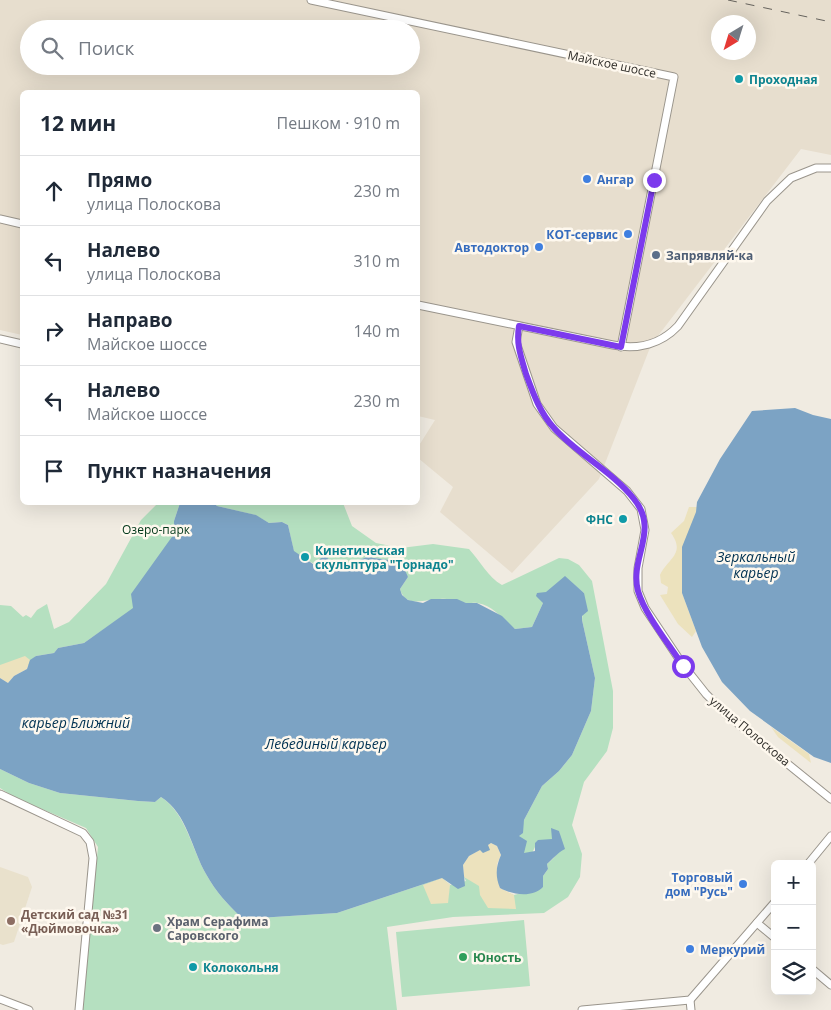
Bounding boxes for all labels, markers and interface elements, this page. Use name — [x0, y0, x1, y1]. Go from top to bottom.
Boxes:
north arrow — [711, 15, 756, 60]
search box — [20, 20, 420, 75]
icon: search — [38, 34, 66, 62]
text: Поиск — [78, 35, 134, 61]
street label: Майское шоссе — [566, 46, 658, 82]
place label: Проходная — [749, 71, 818, 88]
marker: Проходная — [733, 73, 745, 85]
text: 12 мин — [40, 109, 116, 137]
text: Пешком · 910 m — [277, 112, 400, 134]
text: Прямо — [87, 167, 152, 193]
route end — [643, 169, 666, 192]
place label: Ангар — [597, 171, 634, 188]
marker: Ангар — [581, 173, 593, 185]
icon: ahead — [40, 177, 68, 205]
text: 230 m — [354, 180, 400, 202]
text: улица Полоскова — [87, 193, 221, 215]
place label: КОТ-сервис — [546, 226, 618, 243]
marker: КОТ-сервис — [622, 228, 634, 240]
text: Налево — [87, 237, 160, 263]
place label: Автодоктор — [455, 239, 529, 256]
marker: Автодоктор — [533, 241, 545, 253]
icon: left — [40, 247, 68, 275]
place label: Запрявляй-ка — [666, 247, 753, 264]
marker: Запрявляй-ка — [650, 249, 662, 261]
text: 310 m — [354, 250, 400, 272]
text: улица Полоскова — [87, 263, 221, 285]
text: Направо — [87, 307, 173, 333]
icon: right — [40, 317, 68, 345]
text: 140 m — [354, 320, 400, 342]
text: Майское шоссе — [87, 333, 207, 355]
text: Налево — [87, 377, 160, 403]
icon: left — [40, 387, 68, 415]
text: 230 m — [354, 390, 400, 412]
text: Майское шоссе — [87, 403, 207, 425]
icon: arrive — [40, 457, 68, 485]
text: Пункт назначения — [87, 458, 272, 484]
place label: ФНС — [586, 511, 613, 528]
marker: ФНС — [617, 513, 629, 525]
park label: Озеро-парк — [122, 521, 191, 538]
place label: Кинетическая скульптура "Торнадо" — [315, 542, 454, 573]
water label: Зеркальный карьер — [716, 547, 795, 582]
marker: Кинетическая скульптура "Торнадо" — [299, 551, 311, 563]
route start — [672, 655, 695, 678]
street label: улица Полоскова — [706, 692, 794, 770]
water label: карьер Ближний — [22, 713, 130, 732]
water label: Лебединый карьер — [264, 734, 387, 753]
map controls — [771, 860, 816, 995]
button: + — [771, 860, 816, 905]
place label: Торговый дом "Русь" — [665, 869, 733, 900]
marker: Торговый дом "Русь" — [737, 878, 749, 890]
button: − — [771, 905, 816, 950]
place label: Детский сад №31 «Дюймовочка» — [21, 906, 128, 937]
place label: Храм Серафима Саровского — [167, 913, 268, 944]
marker: Детский сад №31 «Дюймовочка» — [5, 915, 17, 927]
marker: Храм Серафима Саровского — [151, 922, 163, 934]
place label: Меркурий — [700, 941, 765, 958]
marker: Меркурий — [684, 943, 696, 955]
place label: Юность — [473, 949, 521, 966]
button: layers — [771, 950, 816, 995]
marker: Юность — [457, 951, 469, 963]
place label: Колокольня — [203, 959, 279, 976]
marker: Колокольня — [187, 961, 199, 973]

